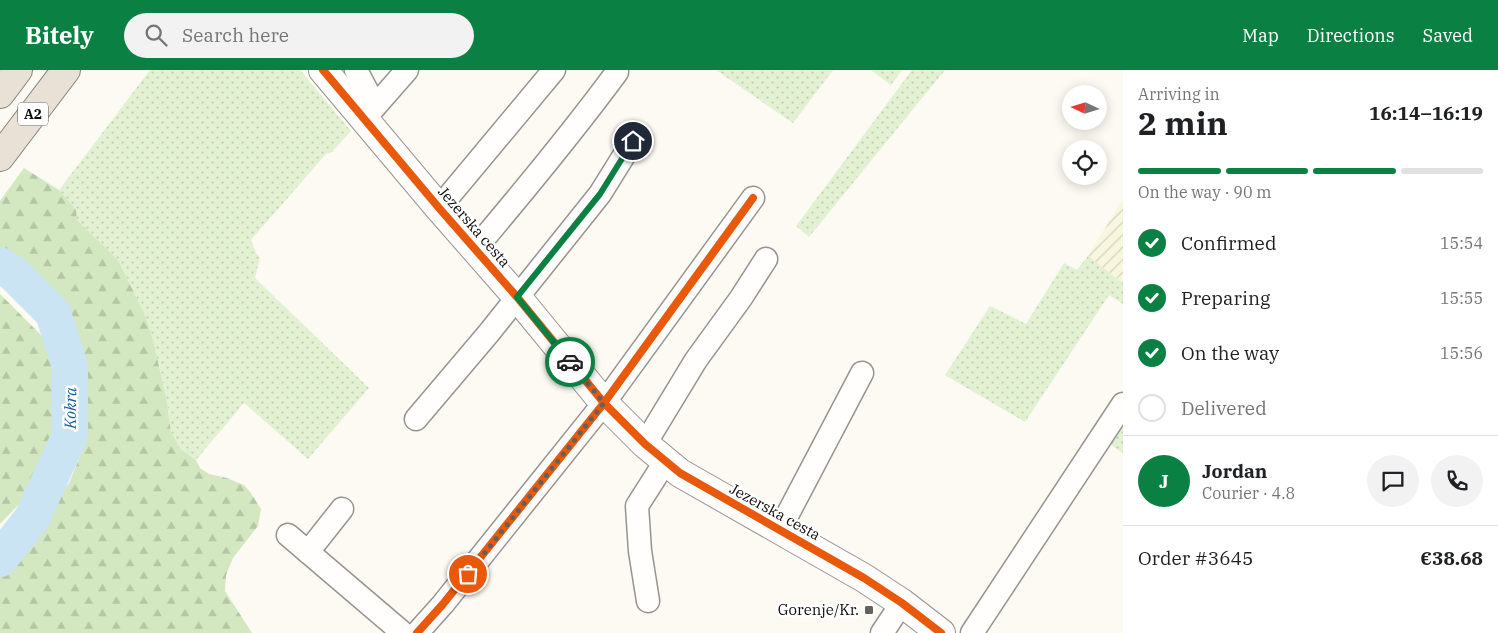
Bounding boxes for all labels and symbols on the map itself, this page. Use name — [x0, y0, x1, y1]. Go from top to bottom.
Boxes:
north arrow — [1062, 85, 1108, 130]
road number: A2 — [18, 103, 48, 126]
pin — [612, 120, 654, 162]
street label: Jezerska cesta — [434, 182, 515, 271]
courier — [545, 337, 595, 387]
water label: Kokra — [60, 387, 80, 430]
street label: Jezerska cesta — [727, 479, 824, 544]
pin — [447, 553, 489, 595]
place label: Gorenje/Kr. — [778, 600, 859, 619]
marker: Gorenje/Kr. — [863, 604, 875, 616]

